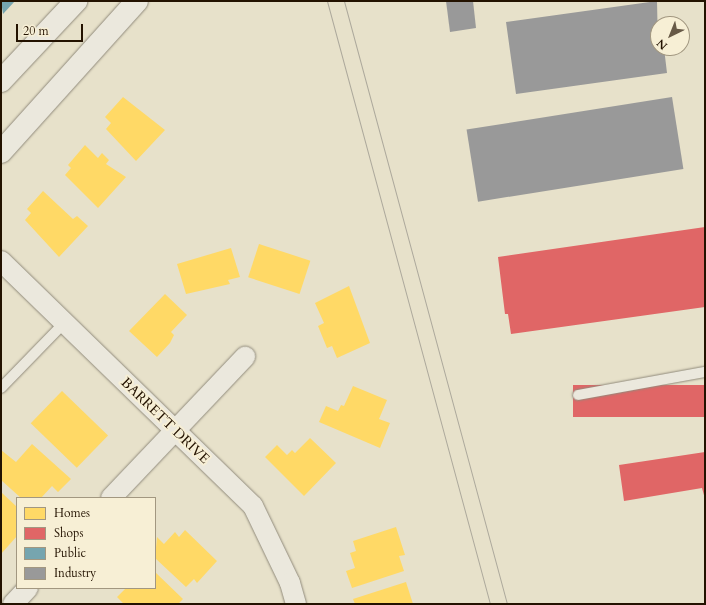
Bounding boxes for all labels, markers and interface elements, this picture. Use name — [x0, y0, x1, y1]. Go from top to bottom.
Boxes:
scale bar — [18, 16, 85, 42]
north arrow — [650, 16, 690, 56]
text: 20 m — [23, 23, 49, 39]
text: N — [654, 36, 671, 53]
street label: BARRETT DRIVE — [117, 374, 213, 468]
legend — [16, 497, 156, 589]
text: Homes — [54, 505, 90, 521]
text: Shops — [54, 525, 83, 541]
text: Public — [54, 545, 86, 561]
text: Industry — [54, 565, 96, 581]

